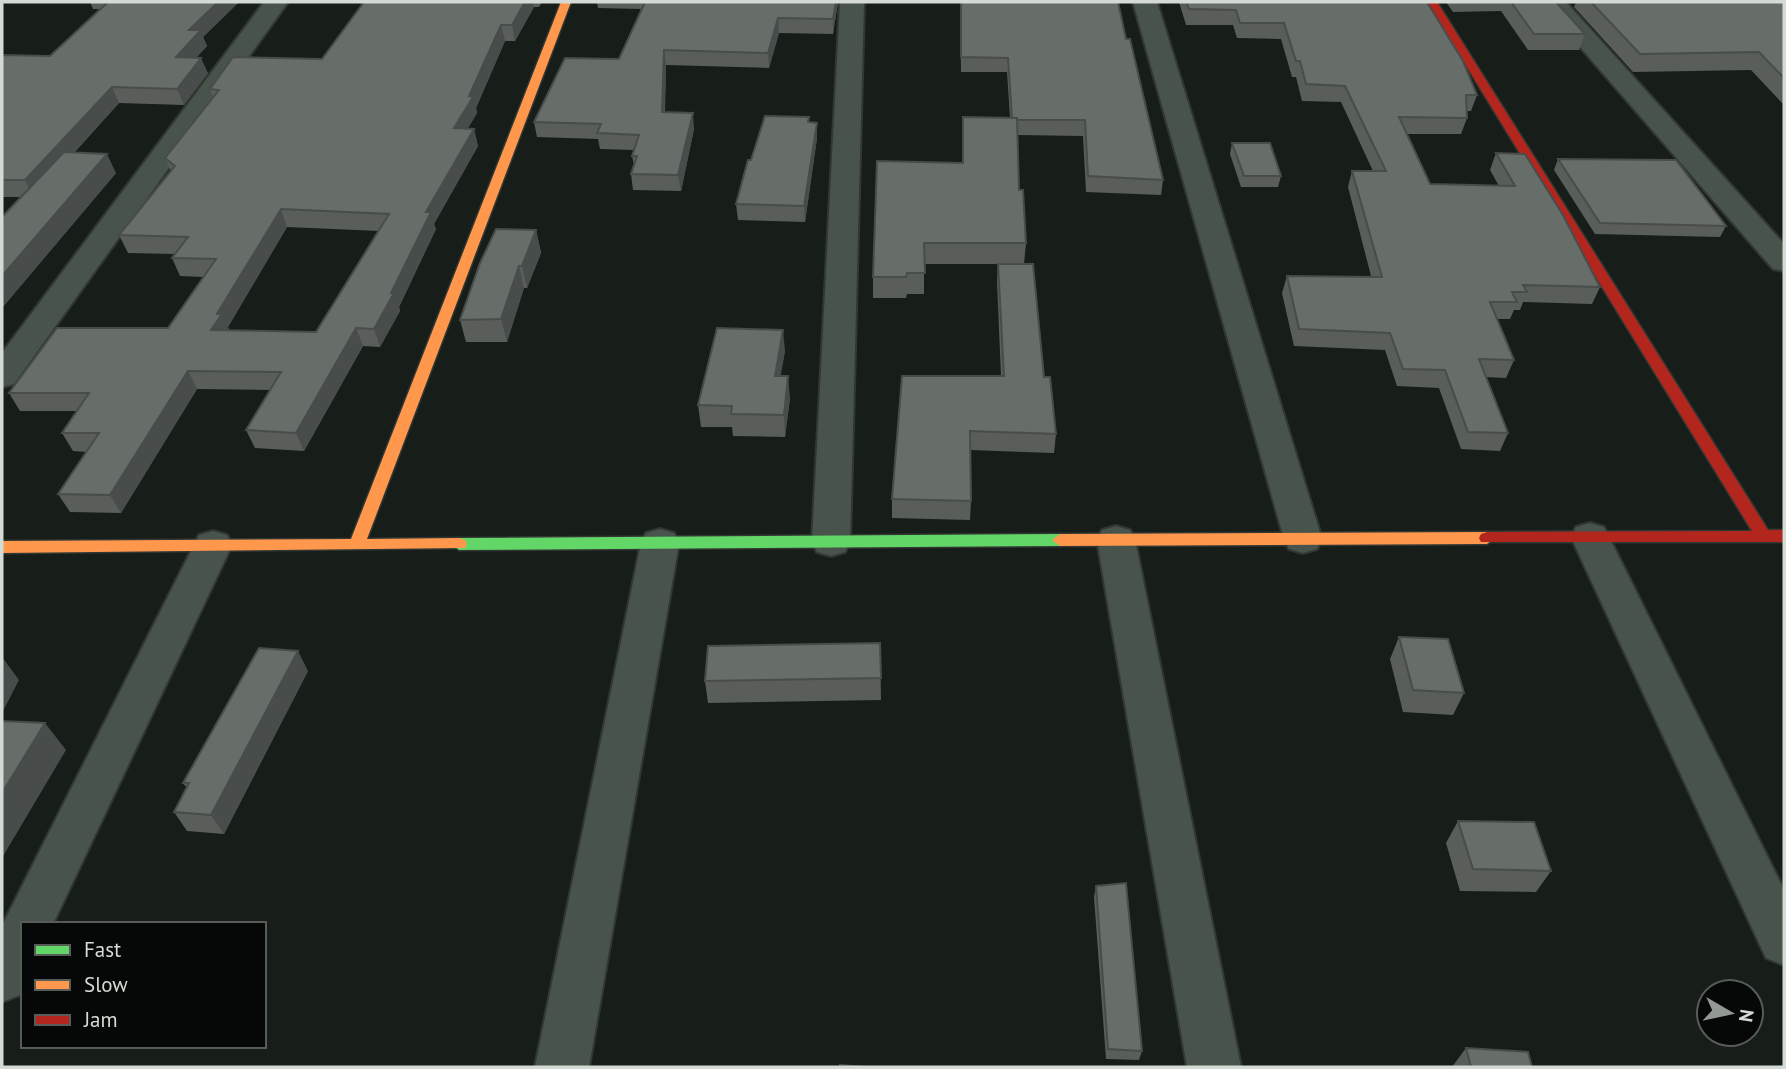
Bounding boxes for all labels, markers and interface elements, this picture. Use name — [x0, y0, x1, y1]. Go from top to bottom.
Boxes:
legend — [21, 922, 266, 1048]
text: Fast — [84, 936, 121, 963]
text: Slow — [84, 971, 128, 998]
north arrow — [1695, 978, 1765, 1048]
text: Jam — [83, 1006, 118, 1033]
text: N — [1734, 1008, 1760, 1024]

